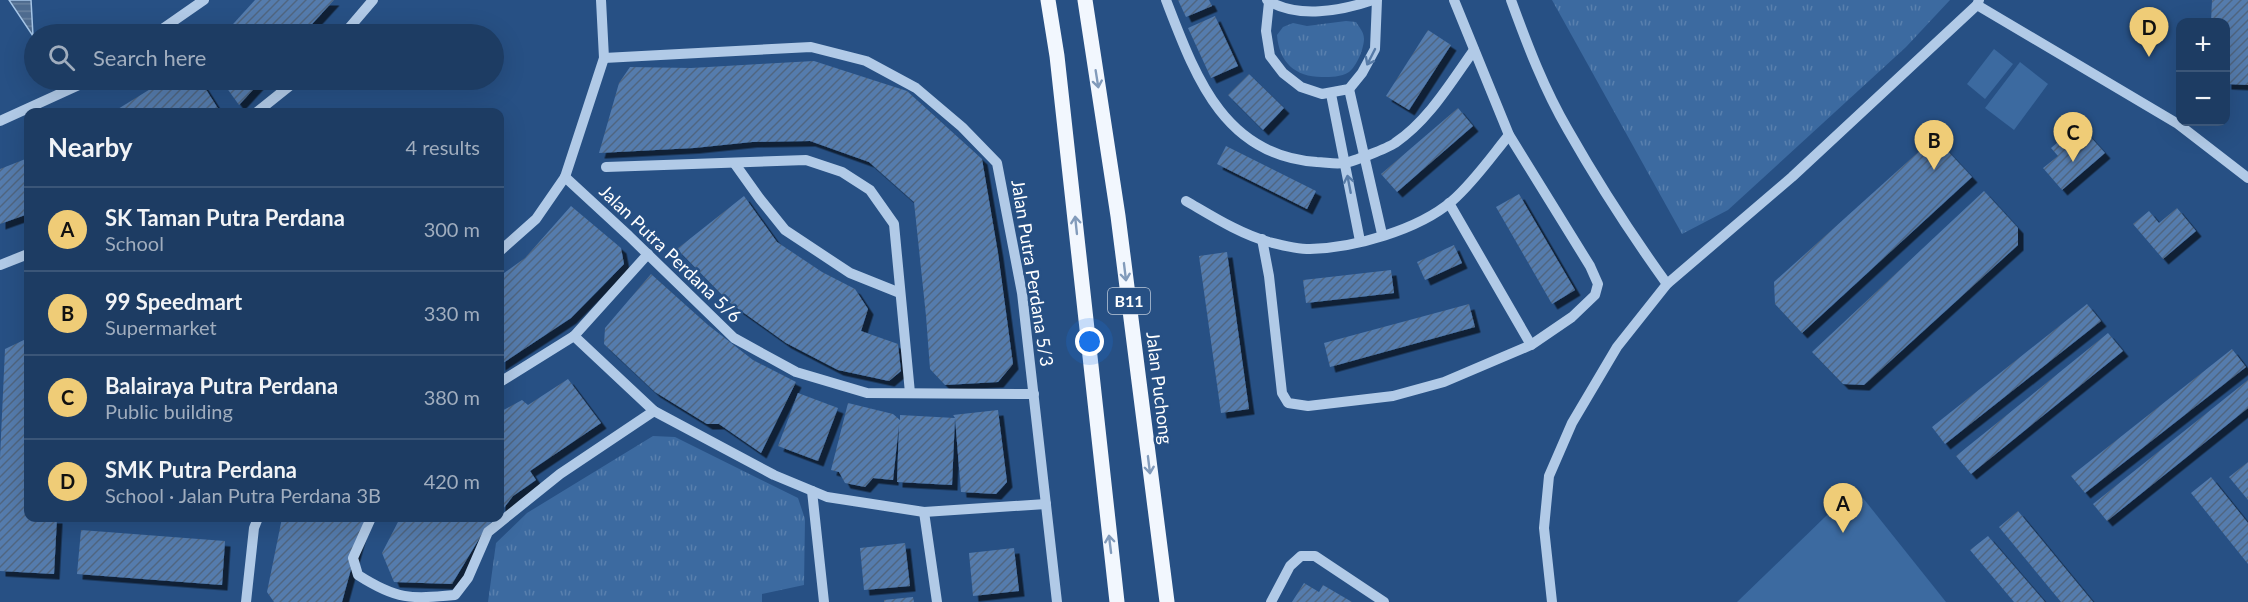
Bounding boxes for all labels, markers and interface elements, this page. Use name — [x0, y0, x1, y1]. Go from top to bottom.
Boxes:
pin: D — [2130, 8, 2168, 57]
map controls — [2176, 18, 2230, 126]
button: + — [2176, 18, 2230, 72]
search box — [24, 24, 504, 90]
icon: search — [45, 41, 78, 74]
text: Search here — [93, 44, 206, 71]
one-way arrow — [1364, 48, 1376, 66]
one-way arrow — [1092, 68, 1103, 88]
button: − — [2176, 72, 2230, 126]
pin: C — [2054, 112, 2092, 162]
pin: B — [1914, 120, 1954, 170]
text: Nearby — [48, 131, 133, 163]
text: 4 results — [405, 135, 480, 159]
one-way arrow — [1343, 174, 1354, 194]
street label: Jalan Putra Perdana 5/3 — [1007, 178, 1059, 368]
street label: Jalan Putra Perdana 5/6 — [595, 180, 746, 327]
text: SK Taman Putra Perdana — [105, 204, 345, 231]
one-way arrow — [1070, 215, 1081, 235]
text: A — [61, 217, 74, 241]
text: 300 m — [424, 217, 480, 241]
text: School — [105, 231, 164, 255]
one-way arrow — [1120, 261, 1131, 281]
text: 99 Speedmart — [105, 288, 242, 315]
road number: B11 — [1108, 288, 1150, 314]
text: B — [61, 301, 74, 325]
text: 330 m — [424, 301, 480, 325]
text: Supermarket — [105, 315, 217, 339]
your location — [1075, 327, 1104, 356]
street label: Jalan Puchong — [1142, 330, 1178, 445]
text: Balairaya Putra Perdana — [105, 372, 338, 399]
text: C — [61, 385, 74, 409]
text: 380 m — [424, 385, 480, 409]
text: Public building — [105, 399, 233, 423]
one-way arrow — [1144, 455, 1155, 475]
text: SMK Putra Perdana — [105, 456, 297, 483]
text: D — [60, 469, 75, 493]
text: 420 m — [424, 469, 480, 493]
text: School · Jalan Putra Perdana 3B — [105, 483, 381, 507]
pin: A — [1824, 484, 1862, 533]
one-way arrow — [1104, 534, 1115, 554]

